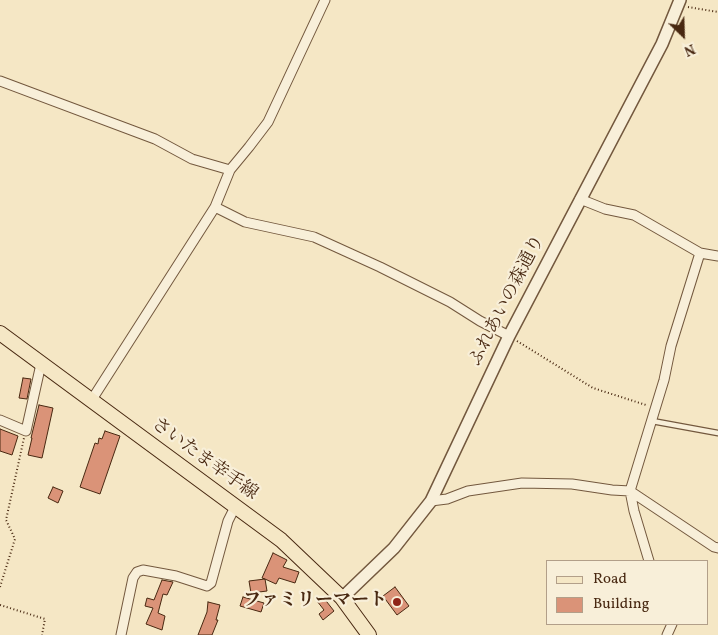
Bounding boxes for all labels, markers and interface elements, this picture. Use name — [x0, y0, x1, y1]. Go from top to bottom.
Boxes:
north arrow — [658, 10, 708, 60]
text: N — [681, 38, 698, 60]
street label: ふれあいの森通り — [466, 232, 550, 370]
street label: さいたま幸手線 — [147, 414, 261, 506]
legend — [546, 560, 708, 625]
text: Road — [593, 569, 627, 590]
place label: ファミリーマート — [243, 591, 387, 613]
text: Building — [593, 594, 649, 615]
marker: ファミリーマート — [391, 596, 403, 608]

